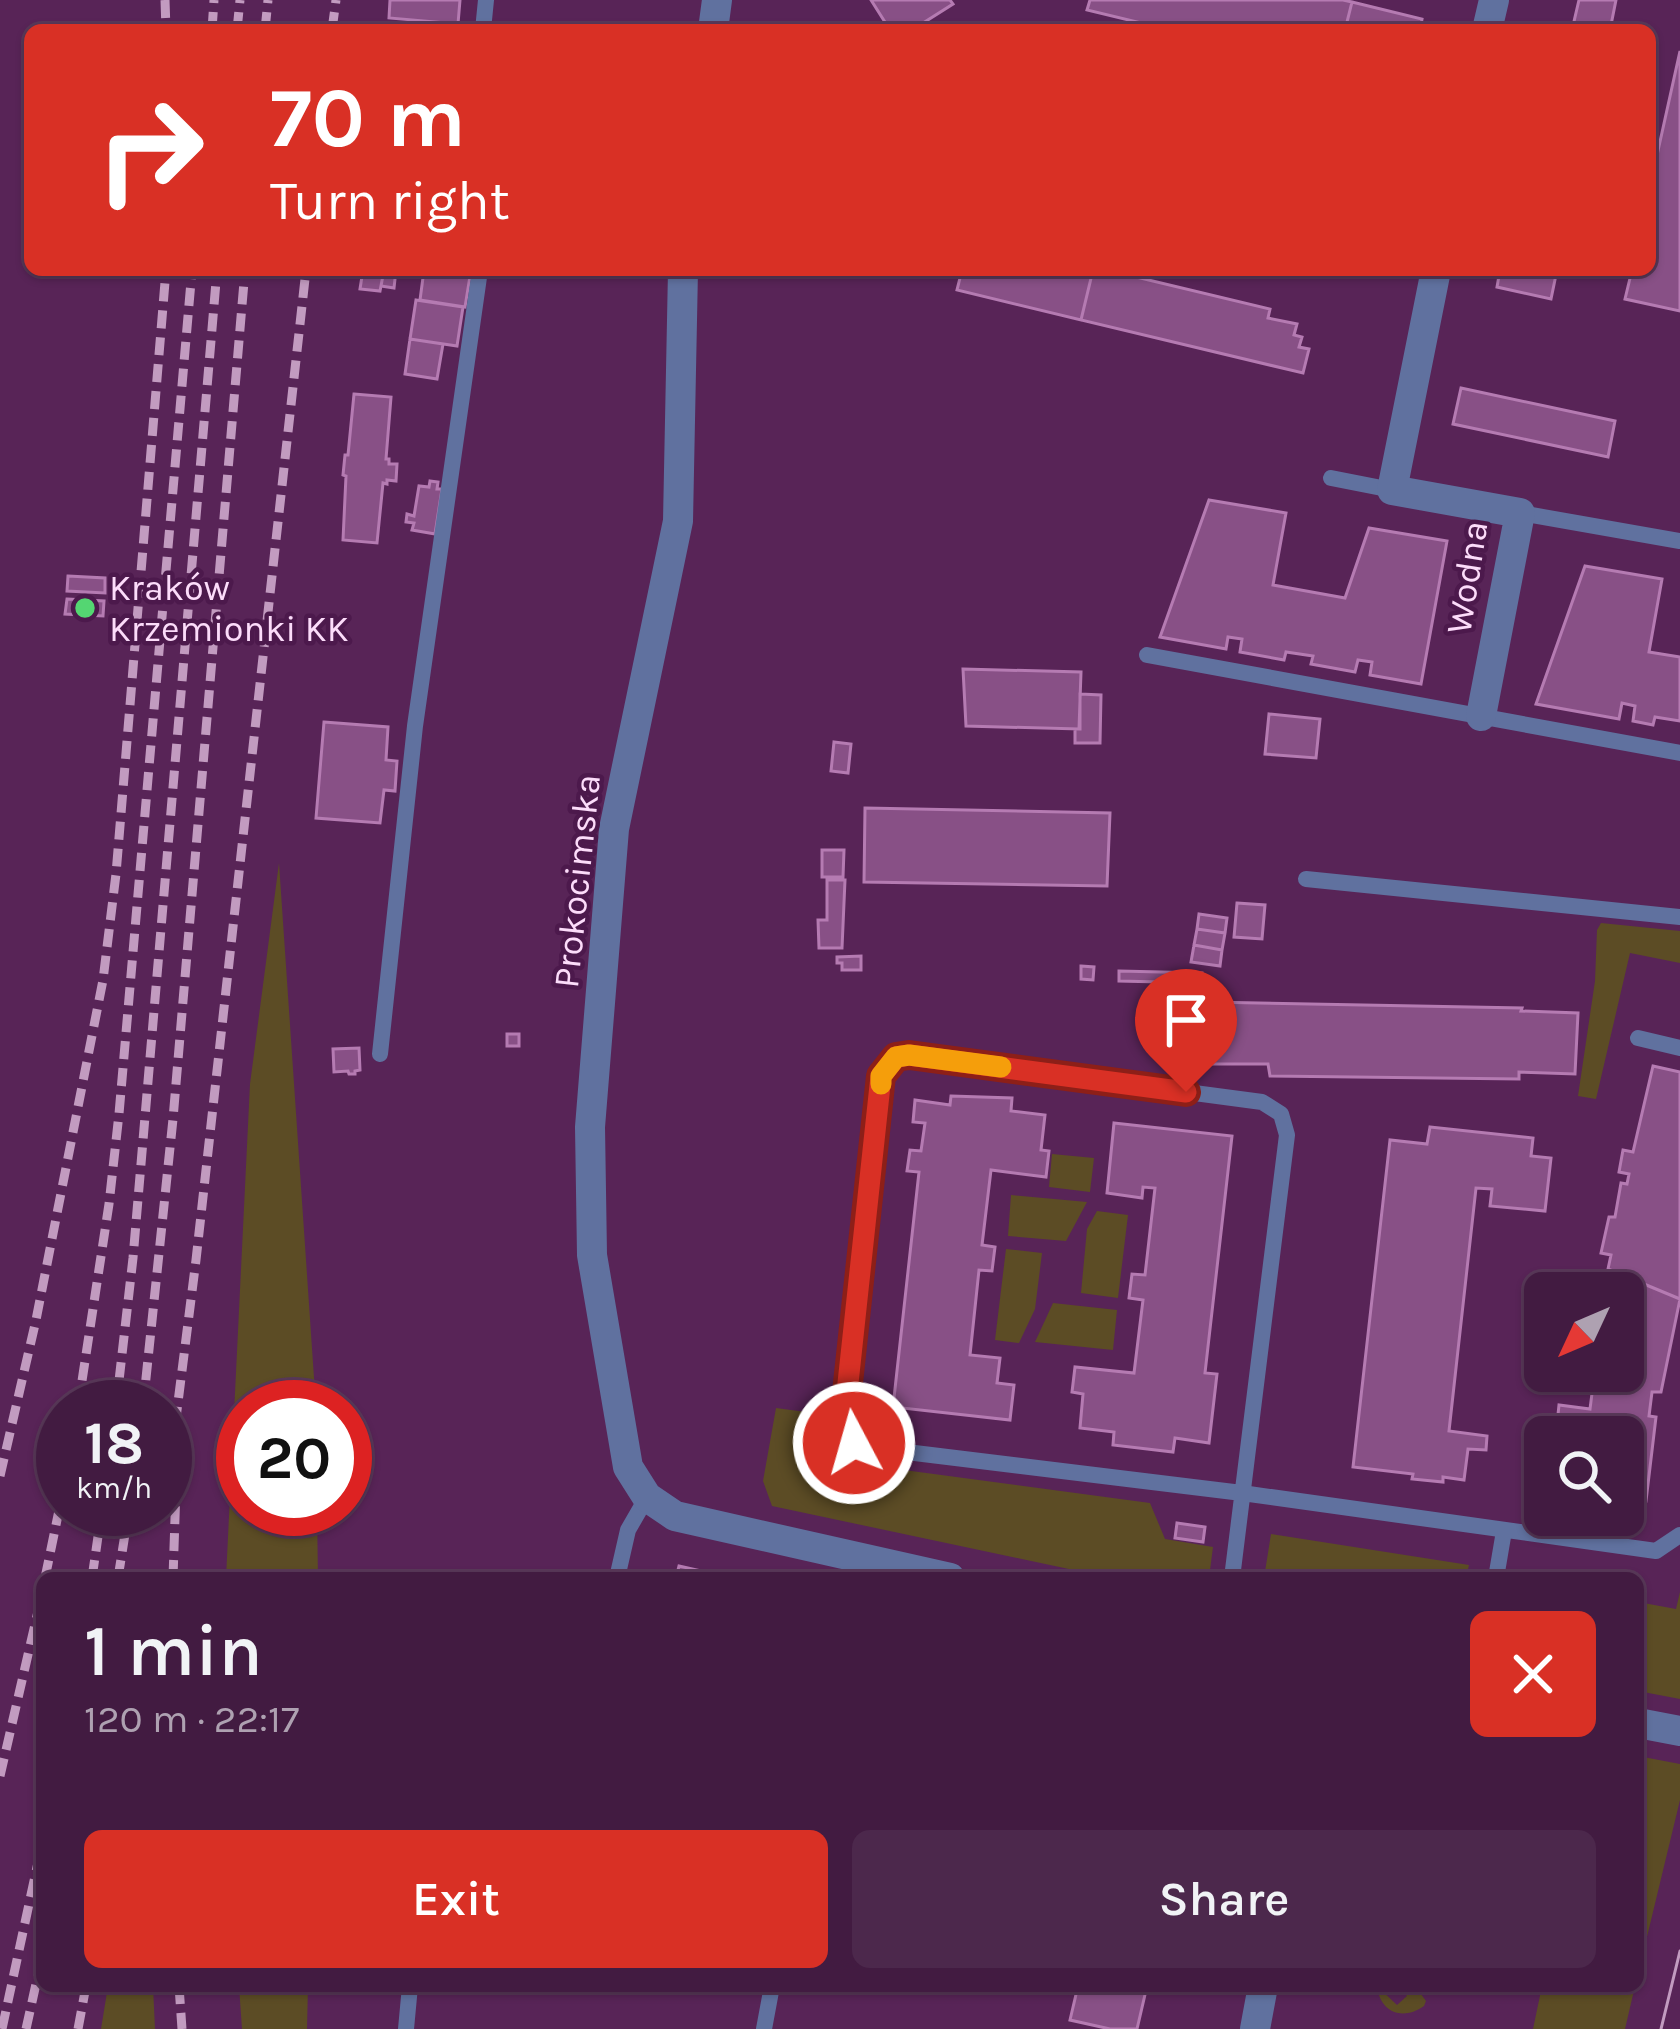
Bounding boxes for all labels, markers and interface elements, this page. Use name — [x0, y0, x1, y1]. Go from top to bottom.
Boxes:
text: 70 m — [270, 69, 466, 167]
icon: right — [72, 72, 228, 228]
text: Turn right — [270, 169, 510, 233]
street label: Wodna — [1437, 518, 1497, 637]
place label: Kraków Krzemionki KK — [109, 567, 349, 650]
marker: Kraków Krzemionki KK — [72, 595, 98, 621]
street label: Prokocimska — [545, 772, 609, 990]
pin — [1135, 969, 1237, 1092]
icon: arrive — [1153, 987, 1219, 1053]
north arrow — [1524, 1272, 1644, 1392]
map controls — [1524, 1272, 1644, 1536]
speed limit sign: 20 — [216, 1380, 372, 1536]
position arrow — [791, 1380, 917, 1506]
text: 18 — [84, 1408, 144, 1478]
button: search — [1524, 1416, 1644, 1536]
text: km/h — [76, 1470, 152, 1506]
text: 1 min — [84, 1609, 263, 1693]
button: close — [1470, 1611, 1596, 1737]
text: 120 m · 22:17 — [84, 1696, 299, 1742]
button: Exit — [84, 1830, 828, 1968]
button: Share — [852, 1830, 1596, 1968]

